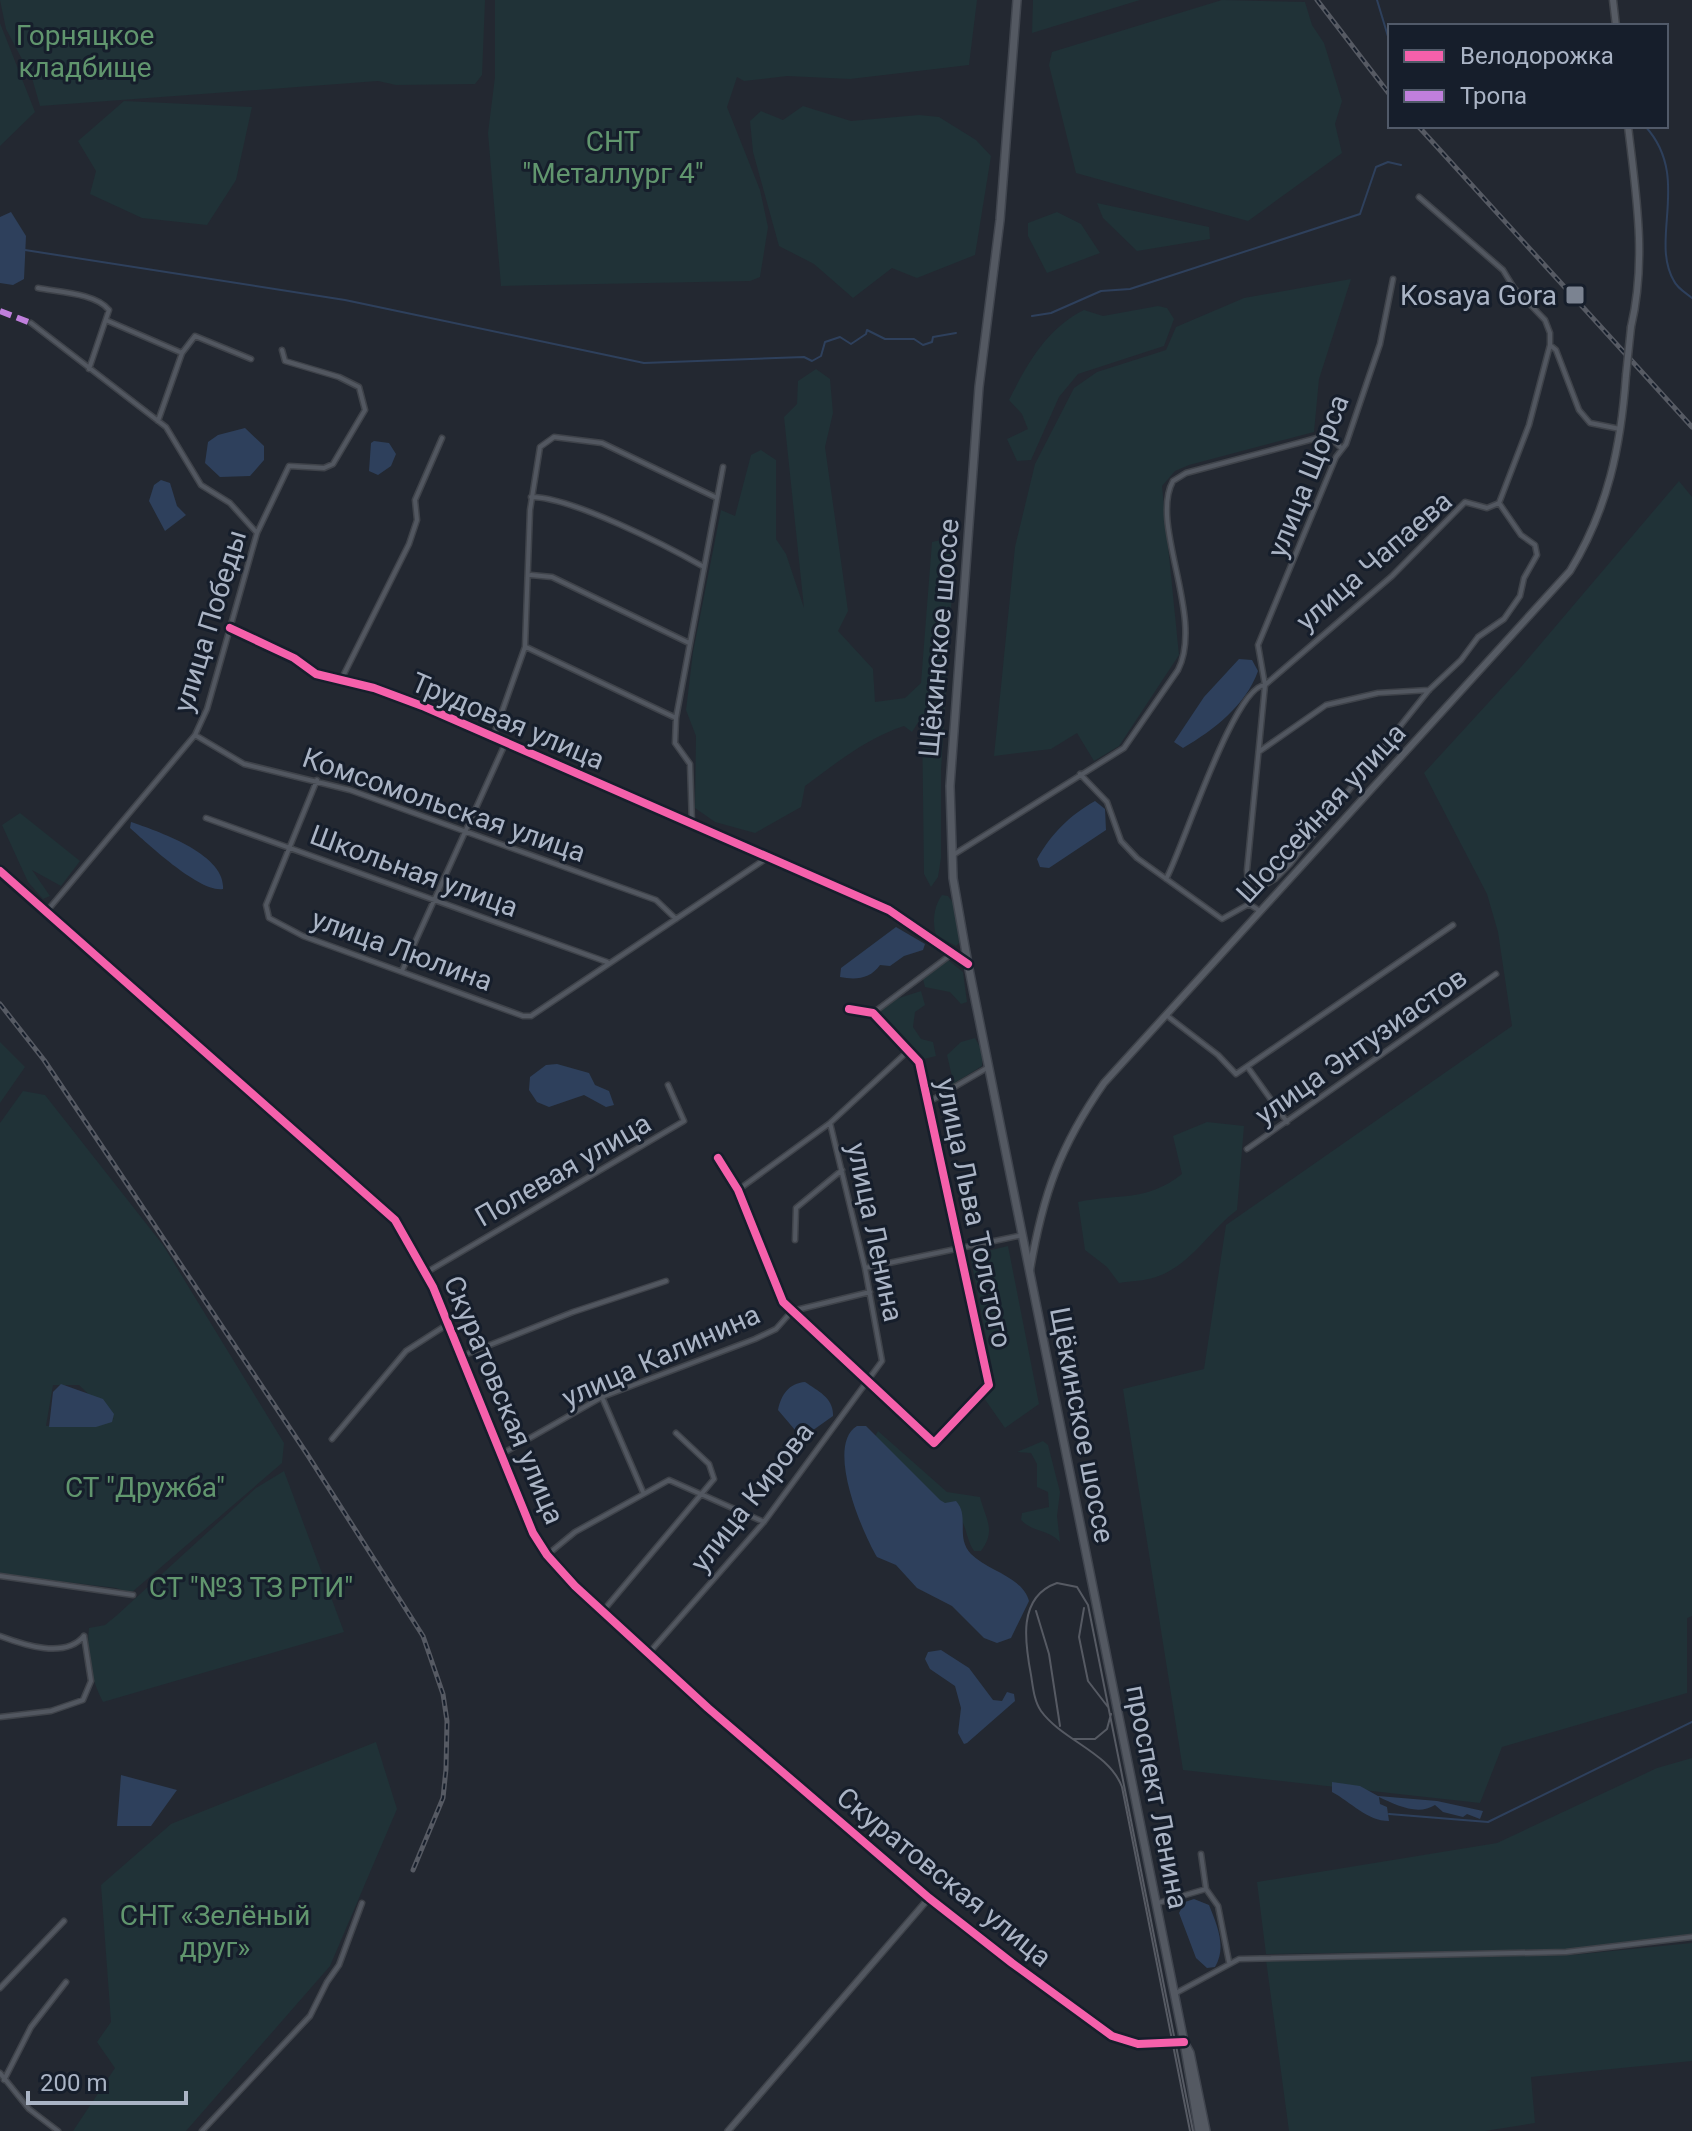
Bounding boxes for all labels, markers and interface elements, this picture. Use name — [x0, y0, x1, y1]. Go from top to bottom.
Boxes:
park label: Горняцкое кладбище — [16, 19, 154, 84]
legend — [1388, 24, 1668, 128]
text: Велодорожка — [1460, 42, 1614, 70]
text: Тропа — [1460, 82, 1527, 110]
park label: СНТ "Металлург 4" — [522, 125, 704, 190]
place label: Kosaya Gora — [1400, 279, 1557, 312]
marker: Kosaya Gora — [1564, 284, 1586, 306]
street label: улица Щорса — [1260, 390, 1356, 562]
street label: улица Чапаева — [1289, 484, 1459, 638]
street label: Щёкинское шоссе — [912, 517, 966, 759]
street label: улица Победы — [167, 526, 253, 716]
street label: Трудовая улица — [406, 665, 610, 777]
street label: Шоссейная улица — [1229, 716, 1413, 910]
street label: Комсомольская улица — [298, 741, 590, 869]
street label: Школьная улица — [306, 818, 522, 924]
street label: улица Люлина — [307, 902, 497, 998]
street label: улица Энтузиастов — [1249, 961, 1473, 1131]
street label: улица Льва Толстого — [929, 1075, 1019, 1351]
street label: Полевая улица — [469, 1106, 657, 1234]
street label: улица Ленина — [840, 1139, 910, 1325]
street label: Скуратовская улица — [437, 1271, 571, 1529]
street label: улица Калинина — [557, 1298, 765, 1414]
street label: Щёкинское шоссе — [1043, 1304, 1121, 1546]
street label: улица Кирова — [683, 1416, 821, 1578]
park label: СТ "Дружба" — [65, 1471, 225, 1504]
park label: СТ "№3 ТЗ РТИ" — [149, 1571, 353, 1604]
street label: проспект Ленина — [1119, 1682, 1195, 1912]
street label: Скуратовская улица — [830, 1780, 1058, 1974]
park label: СНТ «Зелёный друг» — [120, 1899, 310, 1964]
scale bar — [28, 2055, 186, 2105]
text: 200 m — [40, 2069, 107, 2097]

